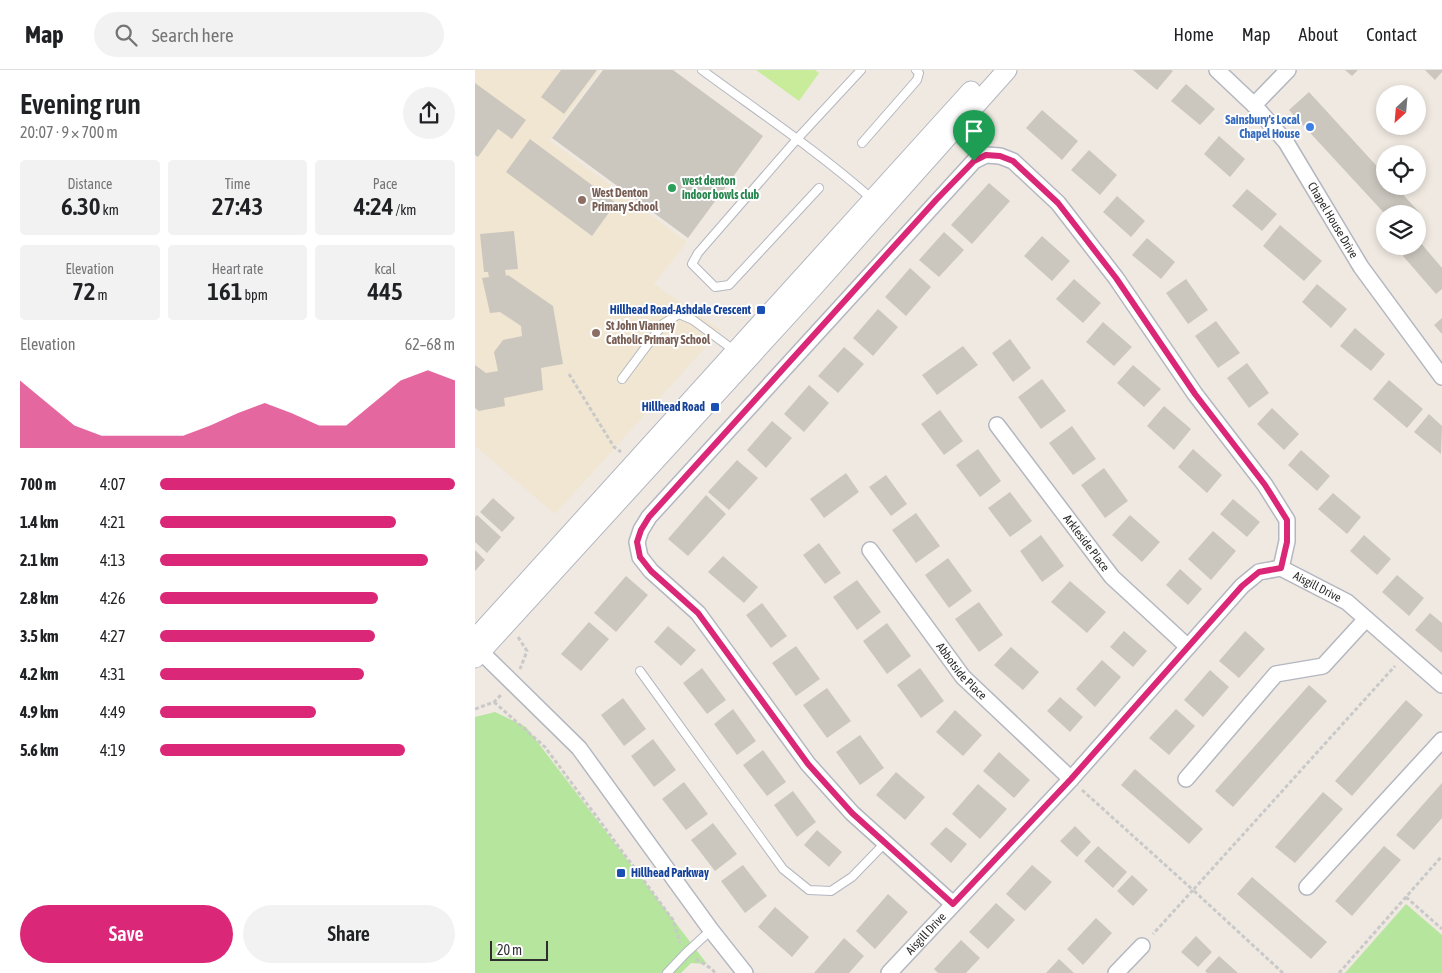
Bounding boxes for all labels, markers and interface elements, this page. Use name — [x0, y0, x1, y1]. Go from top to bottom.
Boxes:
search box — [94, 12, 444, 57]
text: Map — [25, 21, 64, 48]
icon: search — [112, 21, 140, 49]
text: Search here — [152, 24, 234, 46]
text: Home — [1174, 24, 1214, 45]
text: Map — [1242, 24, 1271, 45]
text: About — [1299, 24, 1338, 45]
text: Contact — [1366, 24, 1417, 45]
north arrow — [1376, 85, 1426, 135]
map controls — [1376, 85, 1426, 255]
button: share — [403, 87, 455, 139]
text: Evening run — [20, 88, 141, 120]
pin — [953, 110, 995, 161]
place label: Sainsbury's Local Chapel House — [1225, 113, 1301, 141]
icon: arrive — [960, 117, 988, 145]
marker: Sainsbury's Local Chapel House — [1304, 121, 1316, 133]
text: 20:07 · 9 × 700 m — [20, 123, 118, 141]
button: locate — [1376, 145, 1426, 195]
place label: west denton indoor bowls club — [682, 174, 760, 202]
text: Distance — [67, 176, 112, 192]
text: Time — [225, 176, 250, 192]
text: Pace — [373, 176, 397, 192]
street label: Chapel House Drive — [1305, 180, 1361, 261]
marker: west denton indoor bowls club — [666, 182, 678, 194]
place label: West Denton Primary School — [591, 186, 659, 214]
text: 6.30 — [61, 192, 101, 220]
text: 27:43 — [212, 192, 263, 220]
text: 4:24 — [354, 192, 394, 220]
marker: West Denton Primary School — [576, 194, 588, 206]
text: km — [101, 202, 119, 218]
text: /km — [394, 202, 416, 218]
button: layers — [1376, 205, 1426, 255]
text: Elevation — [66, 261, 114, 277]
text: Heart rate — [212, 261, 263, 277]
text: kcal — [375, 261, 396, 277]
text: 72 — [72, 277, 96, 305]
text: 161 — [207, 277, 242, 305]
text: 445 — [368, 277, 403, 305]
text: m — [96, 287, 108, 303]
text: bpm — [242, 287, 268, 303]
place label: Hillhead Road-Ashdale Crescent — [610, 303, 752, 317]
marker: Hillhead Road-Ashdale Crescent — [755, 304, 767, 316]
place label: St John Vianney Catholic Primary School — [606, 319, 711, 347]
marker: St John Vianney Catholic Primary School — [590, 327, 602, 339]
text: Elevation — [20, 335, 75, 353]
text: 62–68 m — [405, 335, 455, 353]
place label: Hillhead Road — [642, 400, 705, 414]
marker: Hillhead Road — [709, 401, 721, 413]
text: 700 m — [20, 475, 56, 493]
text: 4:07 — [100, 475, 126, 493]
street label: Arkleside Place — [1060, 512, 1112, 574]
text: 1.4 km — [20, 513, 59, 531]
text: 4:21 — [100, 513, 125, 531]
text: 2.1 km — [20, 551, 59, 569]
text: 4:13 — [100, 551, 125, 569]
street label: Aisgill Drive — [1291, 568, 1344, 605]
text: 2.8 km — [20, 589, 59, 607]
text: 4:26 — [100, 589, 125, 607]
text: 3.5 km — [20, 627, 59, 645]
text: 4:27 — [100, 627, 125, 645]
street label: Abbotside Place — [933, 640, 990, 703]
text: 4.2 km — [20, 665, 59, 683]
text: 4:31 — [100, 665, 125, 683]
text: 4.9 km — [20, 703, 59, 721]
text: 4:49 — [100, 703, 125, 721]
text: 5.6 km — [20, 741, 59, 759]
text: 4:19 — [100, 741, 125, 759]
place label: Hillhead Parkway — [631, 866, 709, 880]
marker: Hillhead Parkway — [615, 867, 627, 879]
button: Save — [20, 905, 233, 963]
button: Share — [243, 905, 455, 963]
street label: Aisgill Drive — [903, 910, 949, 957]
scale bar — [490, 938, 547, 961]
text: 20 m — [497, 942, 522, 958]

